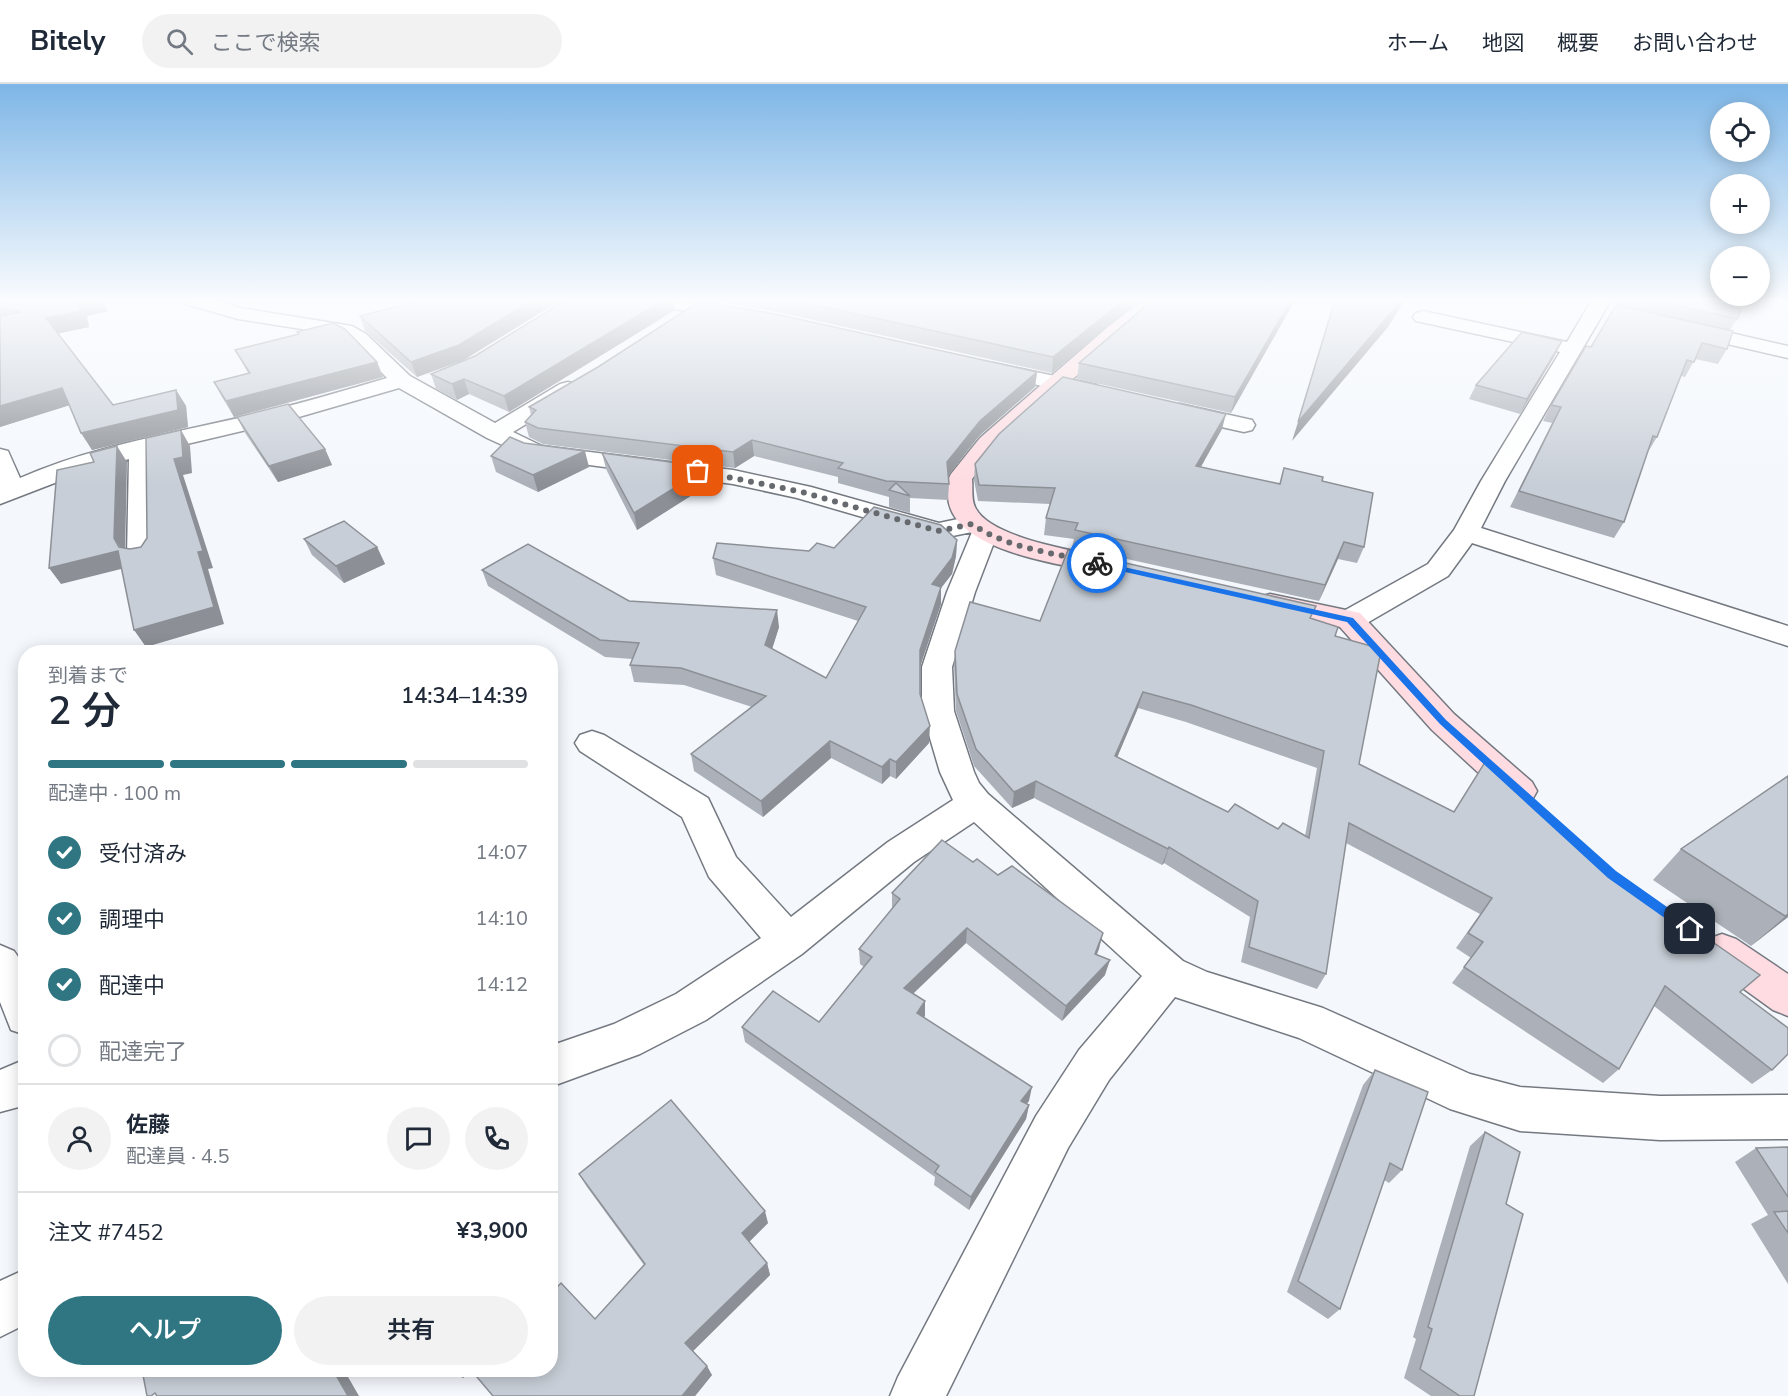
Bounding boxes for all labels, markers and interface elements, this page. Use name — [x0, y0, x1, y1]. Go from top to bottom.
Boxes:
search box — [142, 14, 562, 68]
text: Bitely — [30, 22, 106, 60]
icon: search — [163, 25, 196, 58]
text: ここで検索 — [211, 28, 321, 58]
text: ホーム — [1387, 29, 1449, 57]
text: 地図 — [1482, 29, 1524, 57]
text: 概要 — [1557, 29, 1599, 57]
text: お問い合わせ — [1632, 29, 1758, 57]
map controls — [1710, 102, 1770, 306]
button: locate — [1710, 102, 1770, 162]
button: + — [1710, 174, 1770, 234]
button: − — [1710, 246, 1770, 306]
pin — [672, 445, 723, 496]
icon: bag — [681, 454, 714, 487]
courier — [1067, 533, 1127, 593]
icon: bike — [1081, 547, 1114, 580]
text: 到着まで — [48, 662, 128, 689]
text: 14:34–14:39 — [401, 681, 528, 711]
text: 2 分 — [48, 685, 121, 738]
text: 配達中 · 100 m — [48, 780, 181, 807]
icon: check — [48, 836, 81, 869]
text: 受付済み — [99, 839, 187, 869]
text: 14:07 — [475, 839, 528, 866]
icon: check — [48, 902, 81, 935]
pin — [1664, 903, 1715, 954]
text: 調理中 — [99, 905, 165, 935]
text: 14:10 — [475, 905, 528, 932]
icon: home — [1673, 912, 1706, 945]
icon: check — [48, 968, 81, 1001]
text: 配達中 — [99, 971, 165, 1001]
text: 14:12 — [475, 971, 528, 998]
text: 配達完了 — [99, 1037, 187, 1067]
button: person — [48, 1107, 111, 1170]
button: chat — [387, 1107, 450, 1170]
button: phone — [465, 1107, 528, 1170]
text: 佐藤 — [126, 1110, 170, 1140]
text: 配達員 · 4.5 — [126, 1143, 229, 1170]
text: ¥3,900 — [457, 1216, 528, 1246]
text: 注文 #7452 — [48, 1218, 164, 1248]
button: ヘルプ — [48, 1296, 282, 1365]
button: 共有 — [294, 1296, 528, 1365]

